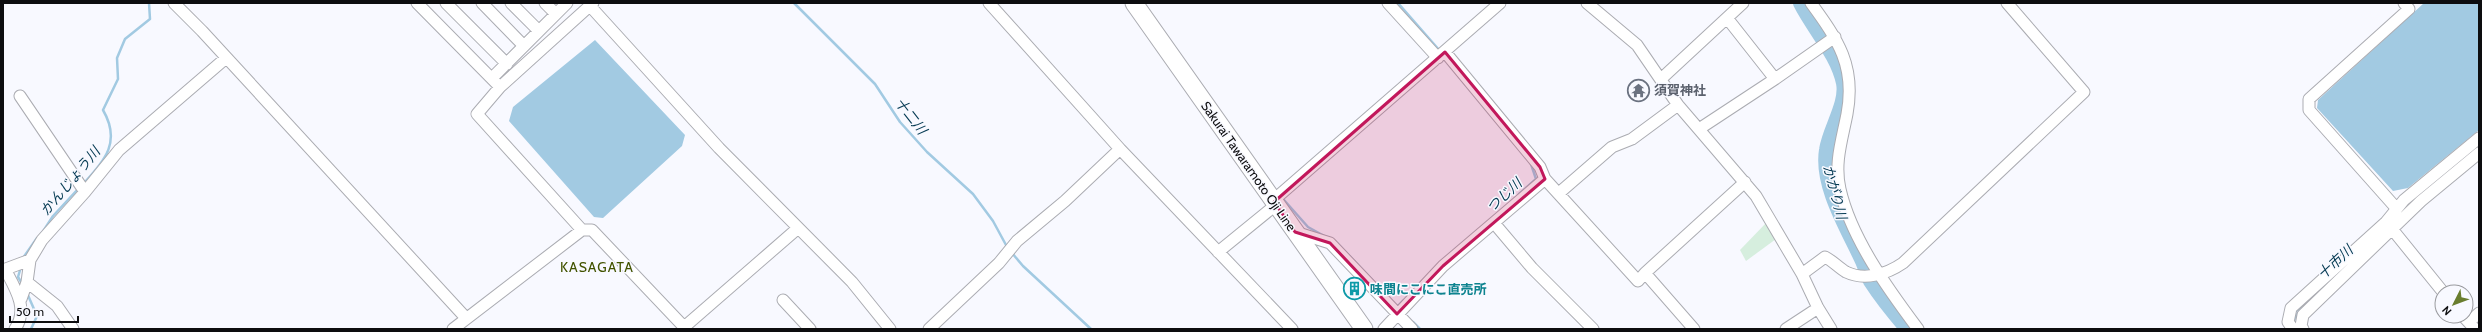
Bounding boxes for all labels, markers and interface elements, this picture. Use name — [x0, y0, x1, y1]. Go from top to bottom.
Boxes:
temple icon: 須賀神社 — [1625, 77, 1651, 103]
place label: 須賀神社 — [1654, 82, 1706, 98]
water label: 十二川 — [891, 94, 932, 140]
street label: Sakurai Tawaramoto Oji Line — [1197, 98, 1300, 235]
water label: かんじょう川 — [36, 142, 105, 219]
water label: かがり川 — [1819, 163, 1851, 223]
water label: つじ川 — [1483, 173, 1527, 216]
water label: 十市川 — [2314, 240, 2358, 283]
district label: KASAGATA — [560, 258, 634, 276]
building icon: 味間にこにこ直売所 — [1341, 276, 1367, 302]
place label: 味間にこにこ直売所 — [1370, 281, 1486, 297]
north arrow — [2434, 284, 2474, 324]
scale bar — [10, 298, 78, 324]
text: N — [2439, 303, 2454, 318]
text: 50 m — [16, 304, 44, 319]

